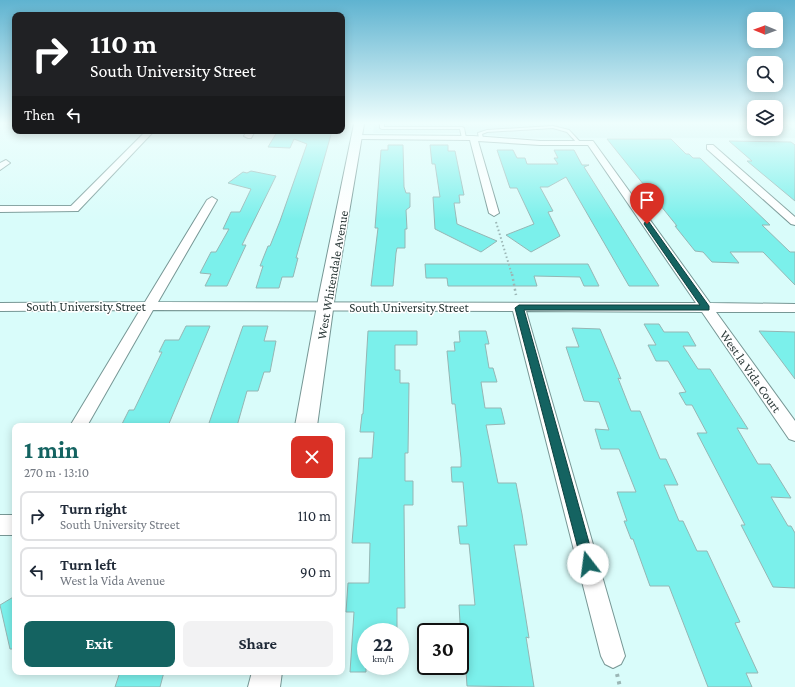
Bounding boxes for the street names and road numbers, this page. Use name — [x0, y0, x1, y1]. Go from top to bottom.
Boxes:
street label: West Whitendale Avenue — [314, 209, 351, 341]
street label: South University Street — [26, 299, 147, 314]
street label: South University Street — [349, 300, 470, 315]
street label: West la Vida Court — [717, 327, 785, 416]

